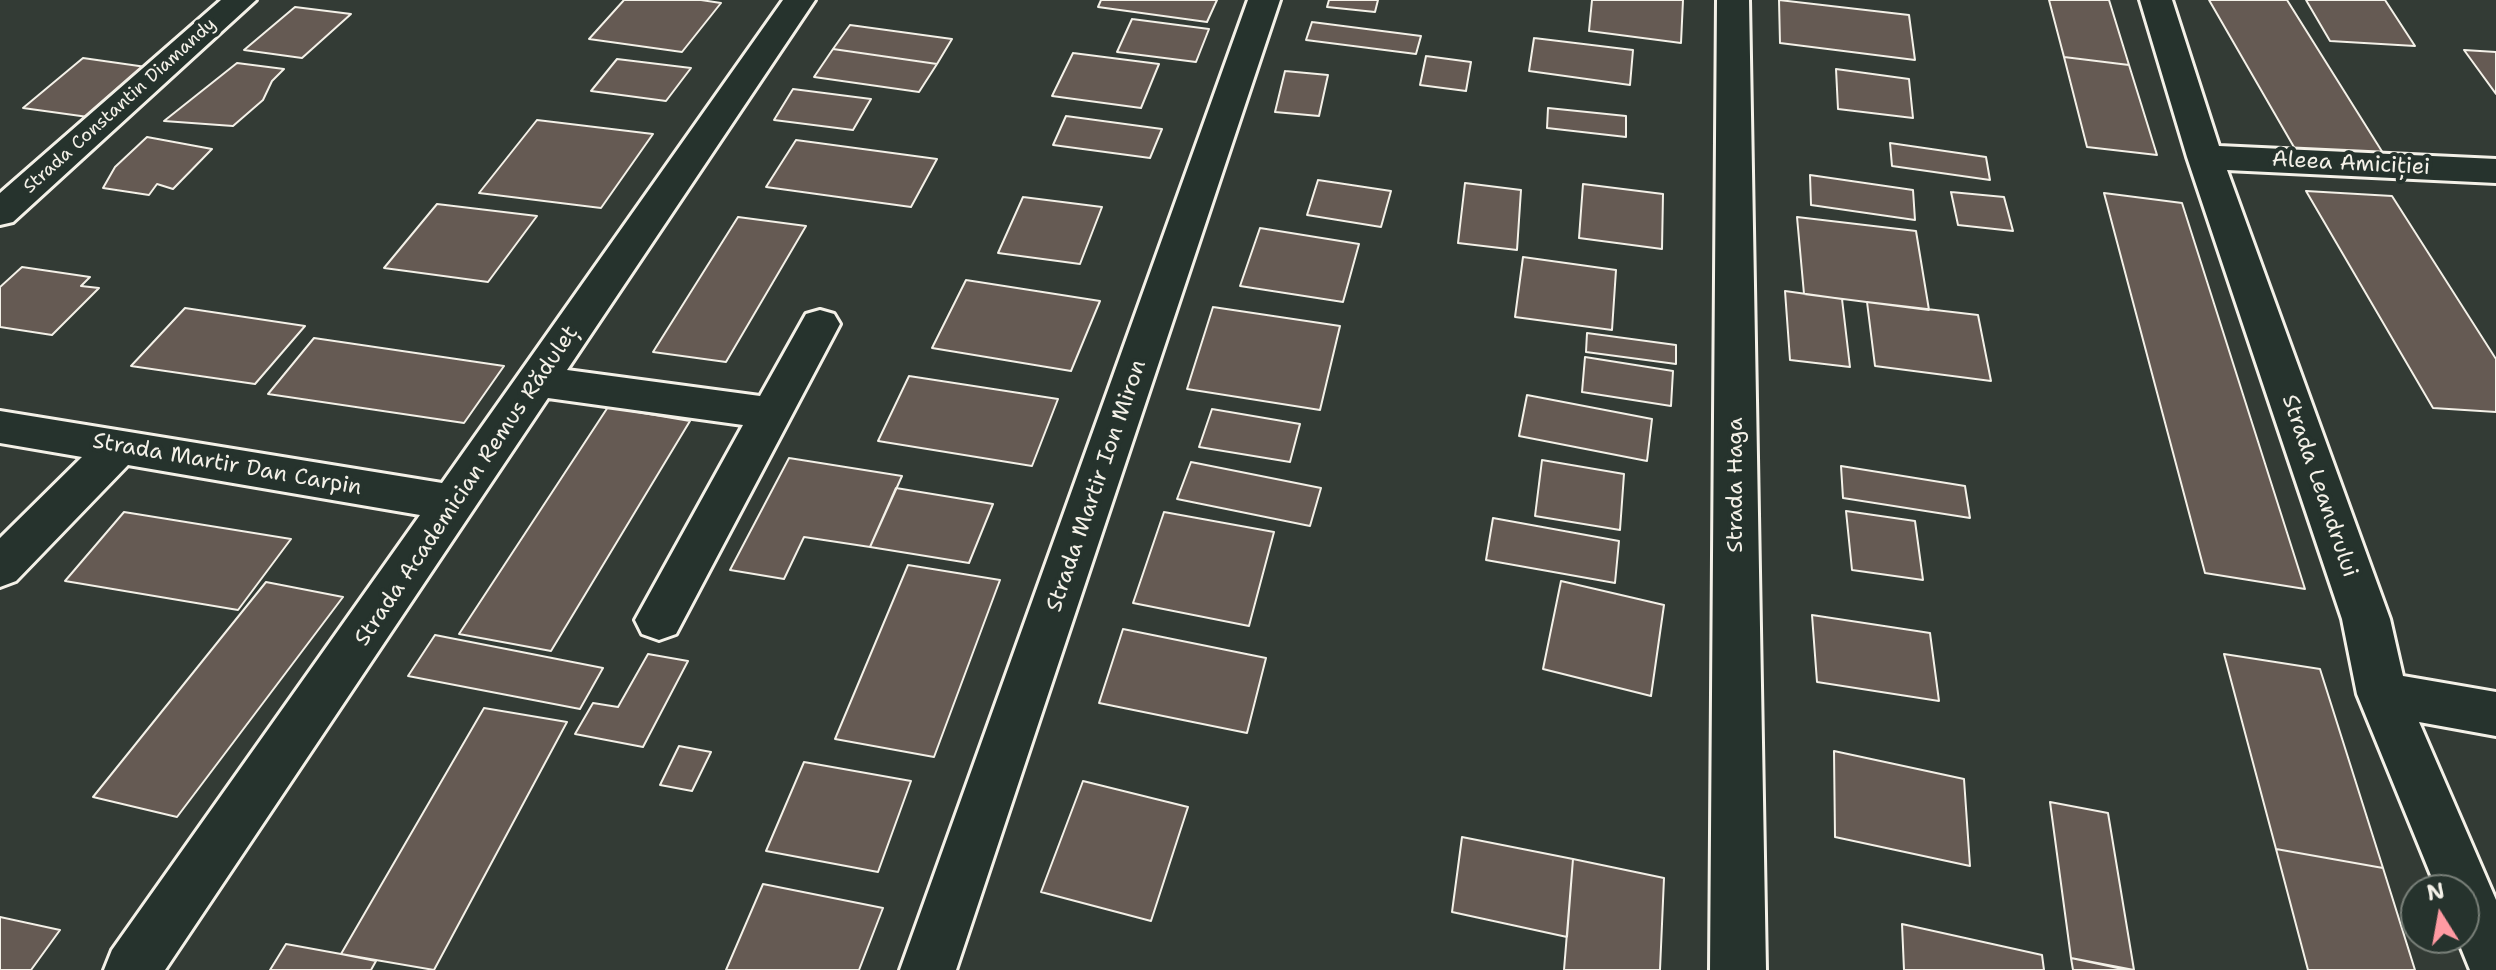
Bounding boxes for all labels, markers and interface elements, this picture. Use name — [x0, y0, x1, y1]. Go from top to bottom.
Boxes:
street label: Strada Constantin Diamandy — [19, 14, 221, 198]
street label: Aleea Amiciției — [2271, 147, 2431, 181]
street label: Strada Academician Remus Răduleț — [350, 321, 584, 651]
street label: Strada Martir Ion Miron — [1041, 357, 1153, 615]
street label: Strada Leandrului — [2275, 391, 2363, 581]
street label: Strada Haga — [1723, 417, 1749, 553]
street label: Strada Martir Dan Carpin — [90, 428, 364, 502]
north arrow — [2400, 874, 2480, 954]
text: N — [2424, 876, 2447, 908]

